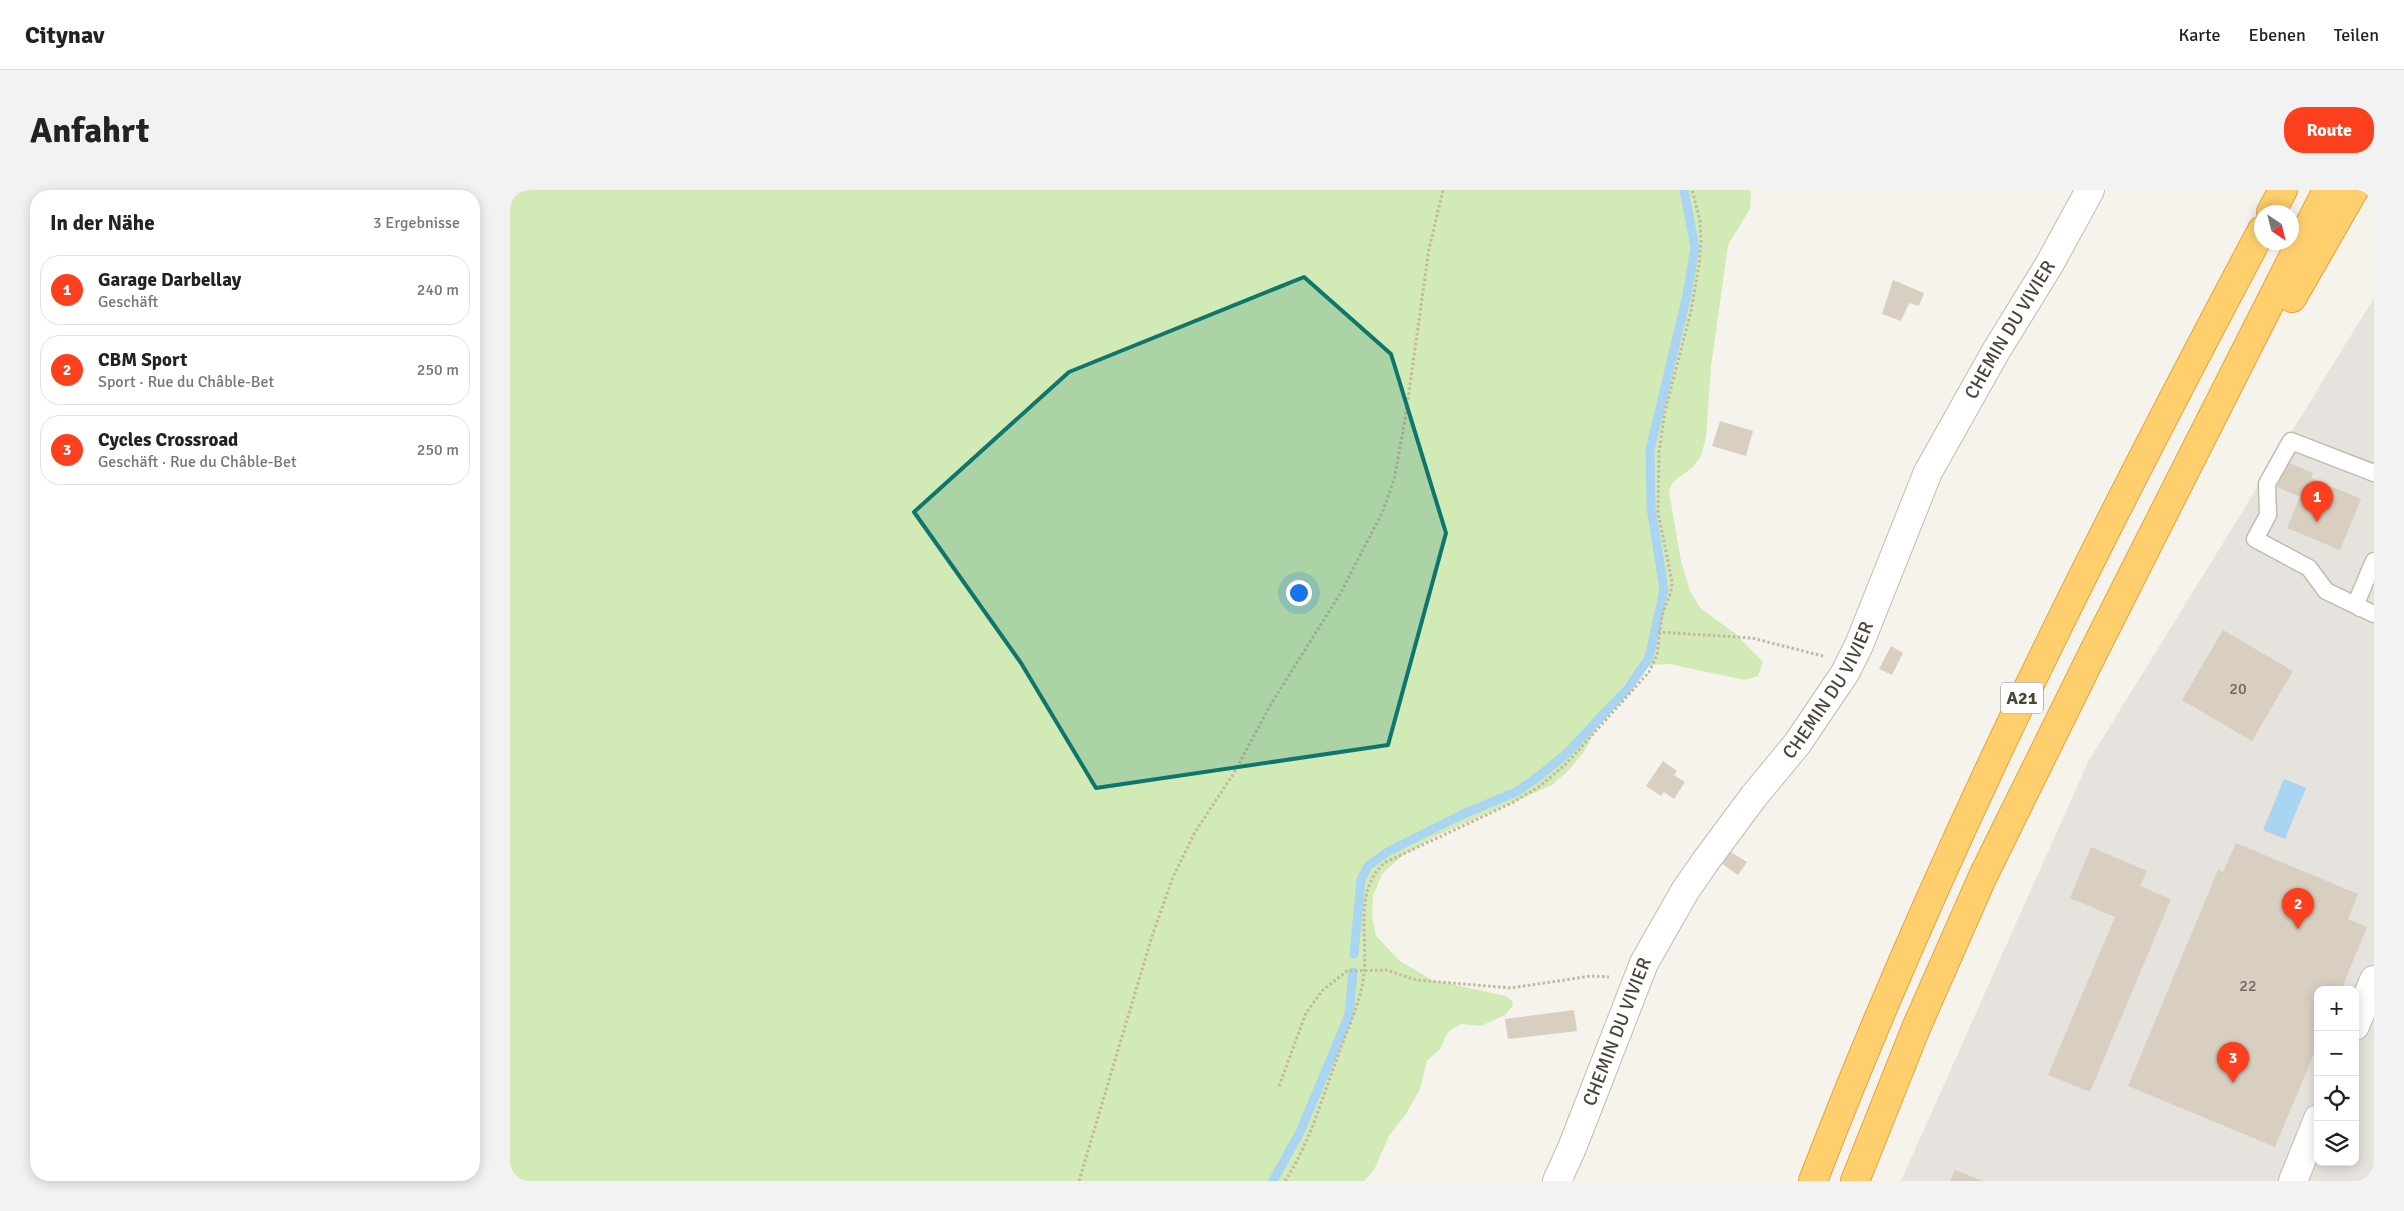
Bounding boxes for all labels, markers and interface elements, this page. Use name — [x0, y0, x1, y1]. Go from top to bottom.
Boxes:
text: Citynav — [25, 20, 104, 50]
text: Karte — [2178, 24, 2220, 46]
text: Ebenen — [2248, 24, 2306, 46]
text: Teilen — [2334, 24, 2379, 46]
button: Route — [2284, 107, 2374, 153]
text: Anfahrt — [30, 109, 149, 152]
north arrow — [2254, 205, 2299, 250]
text: In der Nähe — [50, 210, 155, 236]
text: 3 Ergebnisse — [373, 213, 460, 233]
street label: CHEMIN DU VIVIER — [1959, 256, 2061, 403]
text: Garage Darbellay — [98, 268, 241, 292]
text: 1 — [63, 280, 71, 300]
text: 240 m — [417, 280, 459, 300]
text: Geschäft — [98, 292, 158, 312]
text: CBM Sport — [98, 348, 187, 372]
text: 2 — [63, 360, 71, 380]
text: 250 m — [417, 360, 459, 380]
text: Sport · Rue du Châble-Bet — [98, 372, 274, 392]
text: Cycles Crossroad — [98, 428, 238, 452]
text: 3 — [63, 440, 71, 460]
text: 250 m — [417, 440, 459, 460]
text: Geschäft · Rue du Châble-Bet — [98, 452, 297, 472]
pin: 1 — [2301, 481, 2333, 522]
your location — [1286, 580, 1312, 606]
street label: CHEMIN DU VIVIER — [1777, 618, 1879, 764]
house number: 20 — [2229, 679, 2247, 699]
road number: A21 — [2001, 682, 2043, 714]
pin: 2 — [2282, 888, 2314, 929]
street label: CHEMIN DU VIVIER — [1578, 954, 1657, 1109]
house number: 22 — [2239, 976, 2257, 996]
map controls — [2314, 986, 2359, 1166]
button: + — [2314, 986, 2359, 1031]
button: − — [2314, 1031, 2359, 1076]
pin: 3 — [2217, 1042, 2249, 1083]
button: locate — [2314, 1076, 2359, 1121]
button: layers — [2314, 1121, 2359, 1166]

